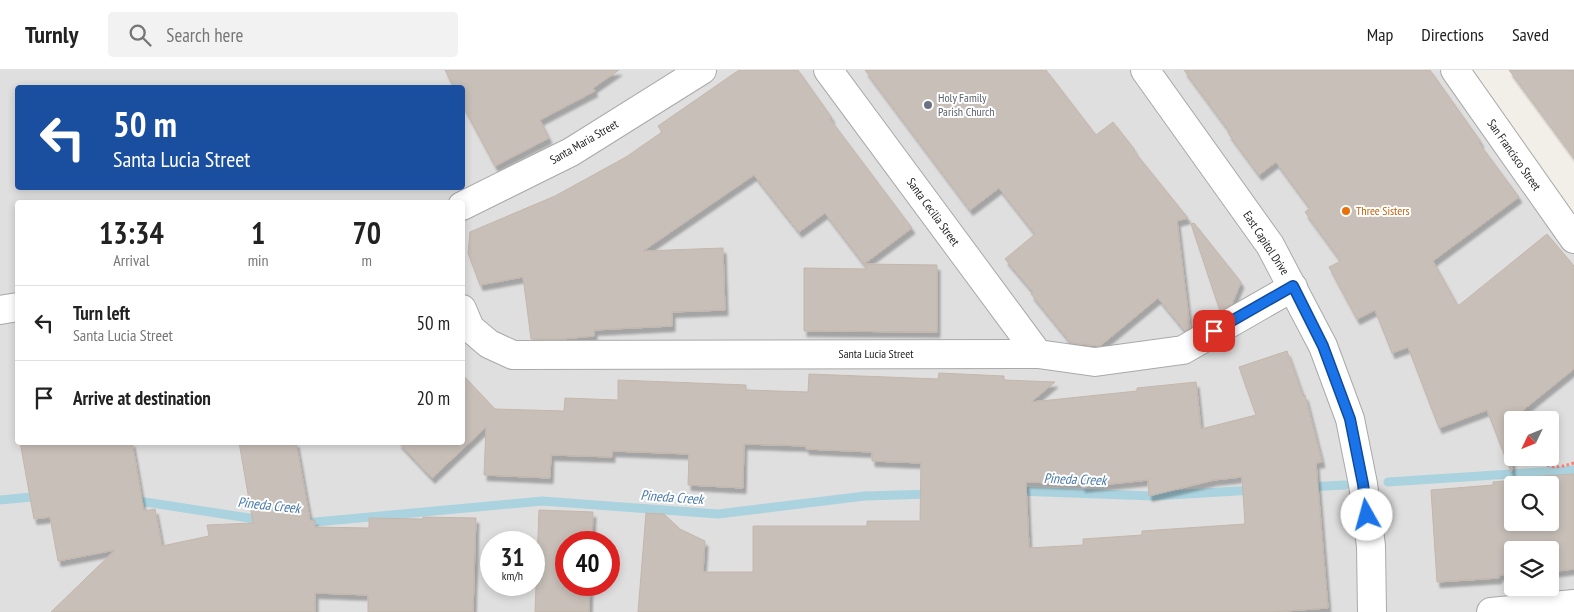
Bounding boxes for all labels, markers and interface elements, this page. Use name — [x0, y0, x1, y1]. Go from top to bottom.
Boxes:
search box — [108, 12, 458, 57]
text: Turnly — [25, 19, 78, 50]
icon: search — [126, 21, 154, 49]
text: Search here — [166, 23, 243, 47]
text: Map — [1367, 23, 1393, 46]
text: Directions — [1421, 23, 1484, 46]
text: Saved — [1512, 23, 1549, 46]
place label: Holy Family Parish Church — [938, 90, 995, 119]
marker: Holy Family Parish Church — [922, 99, 934, 111]
text: 50 m — [113, 101, 177, 147]
icon: left — [30, 105, 95, 170]
street label: Santa Maria Street — [547, 116, 621, 167]
street label: San Francisco Street — [1484, 116, 1545, 194]
text: Santa Lucia Street — [113, 145, 250, 173]
street label: Santa Cecilia Street — [904, 175, 963, 249]
place label: Three Sisters — [1356, 203, 1410, 218]
marker: Three Sisters — [1340, 205, 1352, 217]
street label: East Capitol Drive — [1240, 208, 1293, 278]
text: 13:34 — [99, 213, 164, 252]
text: 1 — [251, 213, 265, 252]
text: 70 — [352, 213, 381, 252]
text: Arrival — [113, 250, 149, 270]
text: min — [248, 250, 269, 270]
text: m — [362, 250, 372, 270]
text: Turn left — [73, 301, 130, 325]
icon: left — [30, 309, 58, 337]
pin — [1193, 310, 1235, 352]
text: 50 m — [417, 311, 450, 335]
icon: arrive — [1200, 317, 1228, 345]
text: Santa Lucia Street — [73, 325, 173, 345]
street label: Santa Lucia Street — [839, 346, 914, 361]
icon: arrive — [30, 384, 58, 412]
text: Arrive at destination — [73, 386, 211, 410]
text: 20 m — [417, 386, 450, 410]
north arrow — [1504, 411, 1559, 466]
map controls — [1504, 411, 1559, 596]
water label: Pineda Creek — [1043, 469, 1108, 489]
button: search — [1504, 476, 1559, 531]
water label: Pineda Creek — [640, 486, 706, 508]
position arrow — [1340, 488, 1392, 540]
water label: Pineda Creek — [237, 493, 303, 517]
speed limit sign: 40 — [555, 531, 620, 596]
text: 31 — [501, 541, 524, 573]
button: layers — [1504, 541, 1559, 596]
text: km/h — [502, 568, 523, 583]

